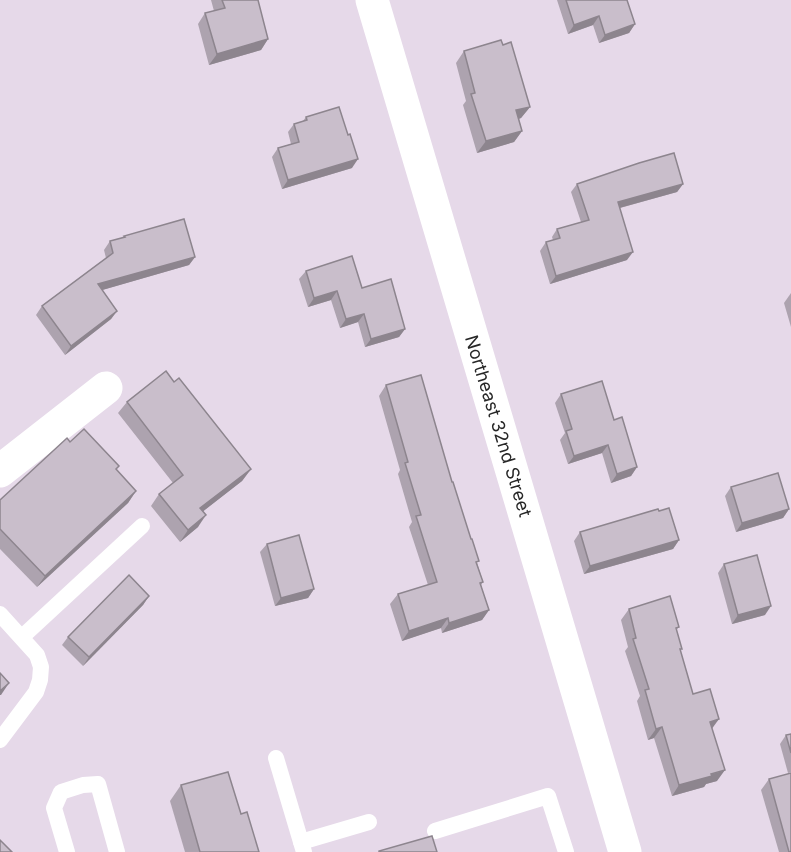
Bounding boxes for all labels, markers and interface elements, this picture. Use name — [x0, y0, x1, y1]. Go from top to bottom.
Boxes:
street label: Northeast 32nd Street — [461, 333, 536, 519]

